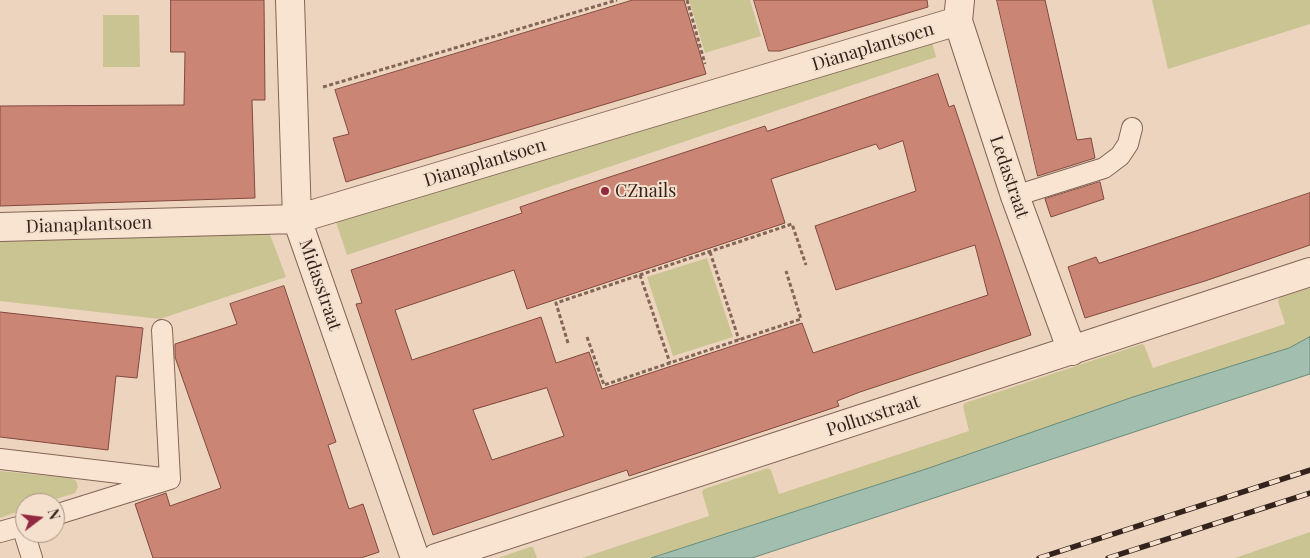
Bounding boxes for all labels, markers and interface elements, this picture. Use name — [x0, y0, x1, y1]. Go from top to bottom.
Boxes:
street label: Dianaplantsoen — [809, 18, 937, 76]
street label: Ledastraat — [985, 133, 1033, 221]
street label: Dianaplantsoen — [421, 134, 549, 192]
place label: CZnails — [615, 180, 676, 202]
marker: CZnails — [599, 185, 611, 197]
street label: Dianaplantsoen — [25, 212, 153, 238]
street label: Midasstraat — [294, 237, 346, 333]
street label: Polluxstraat — [824, 391, 922, 441]
north arrow — [15, 493, 65, 543]
text: N — [44, 507, 64, 522]

